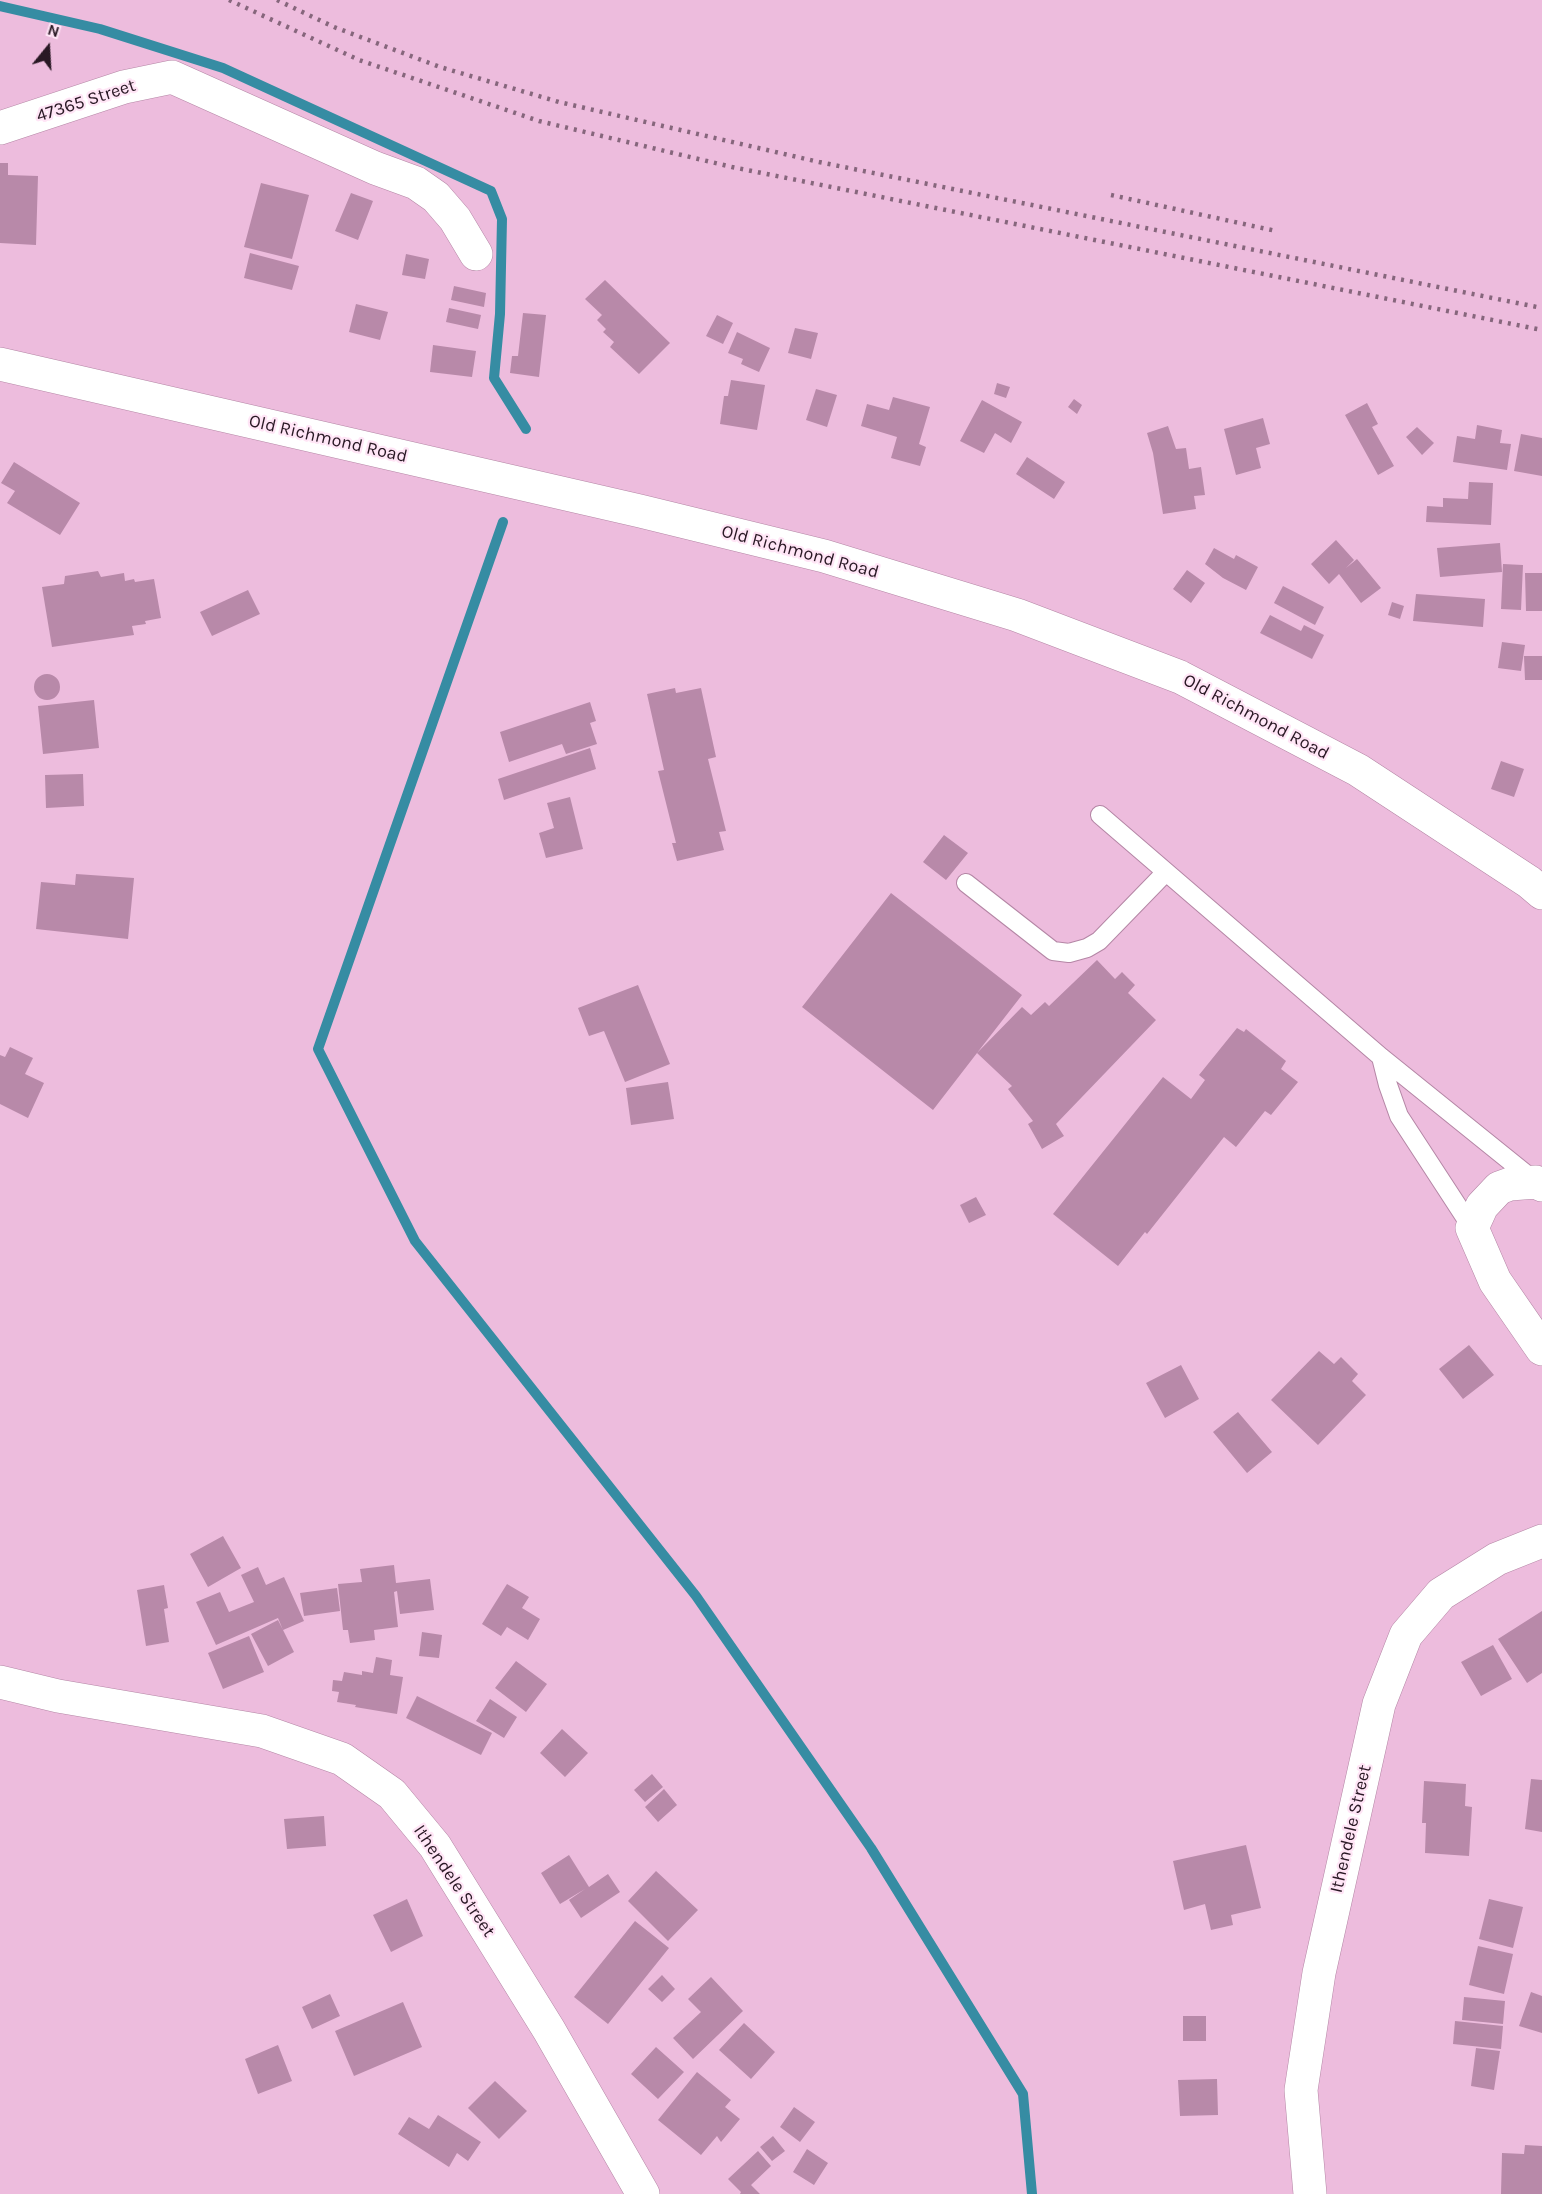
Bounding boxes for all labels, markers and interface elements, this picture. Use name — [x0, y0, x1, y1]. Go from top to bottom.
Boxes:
north arrow — [18, 18, 78, 78]
text: N — [45, 20, 62, 41]
street label: 47365 Street — [34, 75, 138, 127]
street label: Old Richmond Road — [247, 410, 409, 468]
street label: Old Richmond Road — [719, 521, 881, 583]
street label: Old Richmond Road — [1179, 669, 1333, 765]
street label: Ithendele Street — [1326, 1763, 1376, 1895]
street label: Ithendele Street — [409, 1821, 499, 1941]

